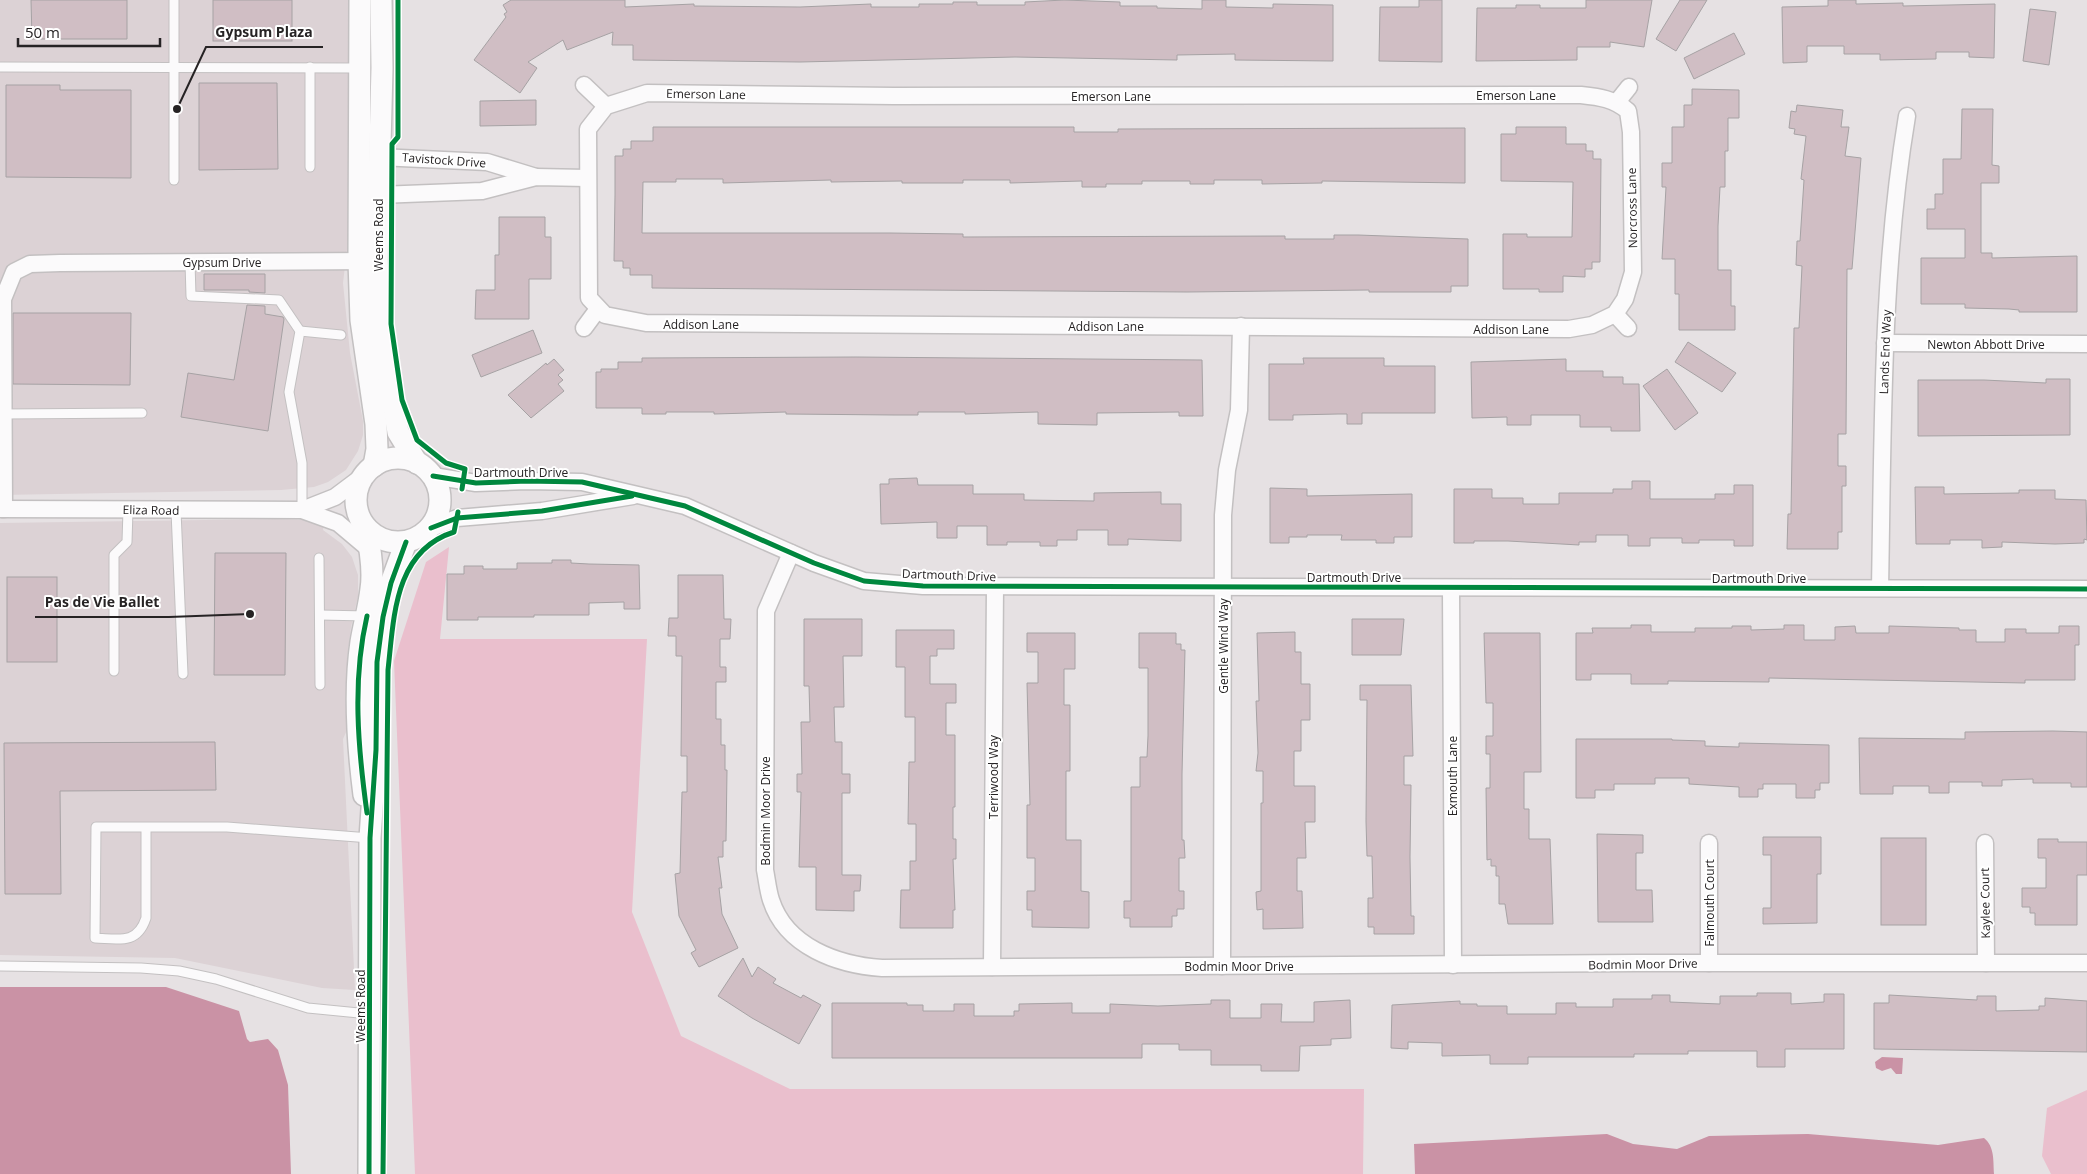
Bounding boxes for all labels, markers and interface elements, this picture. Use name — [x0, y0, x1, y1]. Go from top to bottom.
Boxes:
scale bar — [18, 15, 160, 47]
callout: Gypsum Plaza — [206, 18, 323, 47]
text: 50 m — [25, 22, 60, 42]
text: Gypsum Plaza — [215, 22, 313, 41]
street label: Emerson Lane — [666, 85, 746, 103]
street label: Emerson Lane — [1476, 87, 1556, 104]
street label: Emerson Lane — [1071, 88, 1151, 105]
street label: Tavistock Drive — [401, 149, 487, 171]
street label: Norcross Lane — [1623, 167, 1641, 248]
street label: Weems Road — [370, 198, 387, 272]
street label: Gypsum Drive — [183, 254, 262, 271]
street label: Lands End Way — [1875, 308, 1895, 395]
street label: Addison Lane — [663, 316, 739, 333]
street label: Addison Lane — [1068, 318, 1144, 335]
street label: Addison Lane — [1473, 321, 1549, 338]
street label: Newton Abbott Drive — [1927, 336, 2045, 353]
street label: Dartmouth Drive — [474, 464, 568, 481]
street label: Eliza Road — [122, 501, 180, 519]
street label: Dartmouth Drive — [902, 565, 997, 585]
street label: Dartmouth Drive — [1307, 569, 1401, 586]
street label: Dartmouth Drive — [1712, 570, 1806, 587]
callout: Pas de Vie Ballet — [35, 588, 169, 617]
text: Pas de Vie Ballet — [45, 592, 159, 611]
street label: Gentle Wind Way — [1215, 597, 1232, 694]
street label: Terriwood Way — [985, 734, 1002, 819]
street label: Exmouth Lane — [1444, 736, 1461, 816]
street label: Bodmin Moor Drive — [757, 756, 774, 866]
street label: Falmouth Court — [1701, 859, 1718, 947]
street label: Kaylee Court — [1976, 867, 1994, 939]
street label: Bodmin Moor Drive — [1588, 955, 1698, 973]
street label: Bodmin Moor Drive — [1184, 958, 1294, 975]
street label: Weems Road — [352, 969, 369, 1043]

